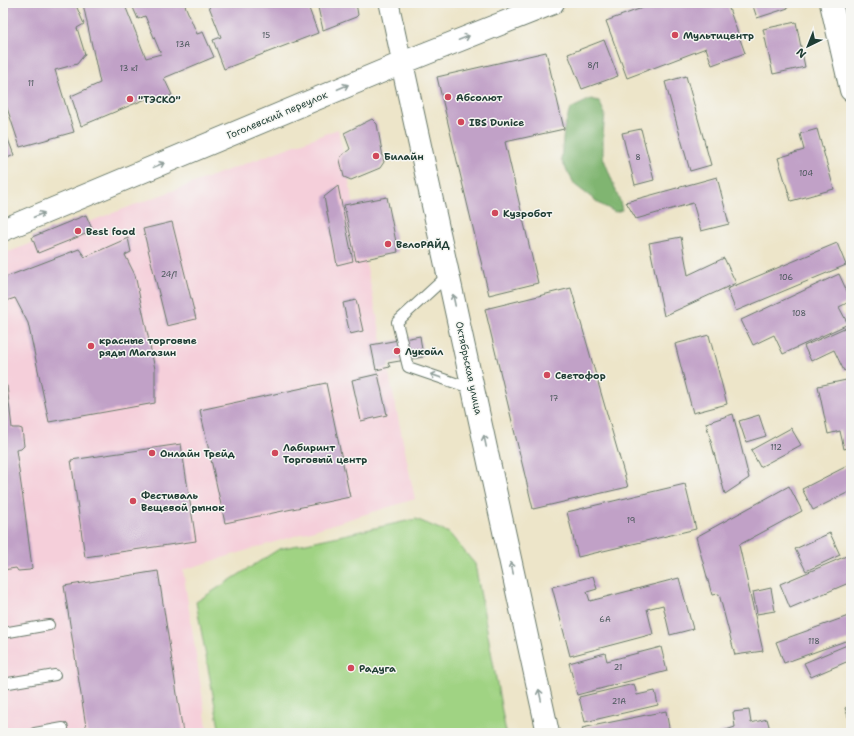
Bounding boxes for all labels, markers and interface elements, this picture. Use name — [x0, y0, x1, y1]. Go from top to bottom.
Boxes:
north arrow — [788, 26, 828, 66]
place label: Мультицентр — [683, 29, 754, 42]
house number: 15 — [262, 30, 270, 41]
marker: Мультицентр — [670, 30, 680, 40]
one-way arrow — [457, 34, 469, 42]
house number: 13А — [176, 39, 190, 50]
text: N — [793, 44, 810, 61]
house number: 8/1 — [587, 60, 599, 71]
house number: 13 к1 — [120, 63, 138, 74]
house number: 11 — [28, 78, 34, 89]
one-way arrow — [337, 83, 349, 91]
street label: Гоголевский переулок — [225, 88, 330, 142]
place label: Абсолют — [456, 91, 502, 104]
marker: Абсолют — [443, 92, 453, 102]
place label: "ТЭСКО" — [138, 93, 181, 106]
marker: "ТЭСКО" — [125, 94, 135, 104]
place label: IBS Dunice — [469, 116, 524, 129]
marker: IBS Dunice — [456, 117, 466, 127]
place label: Билайн — [384, 150, 424, 163]
marker: Билайн — [371, 151, 381, 161]
house number: 8 — [635, 152, 641, 163]
one-way arrow — [152, 161, 164, 168]
house number: 104 — [799, 168, 813, 179]
place label: Кузробот — [503, 207, 552, 220]
marker: Кузробот — [490, 208, 500, 218]
one-way arrow — [33, 211, 45, 218]
place label: Best food — [86, 225, 135, 238]
marker: Best food — [73, 226, 83, 236]
place label: ВелоРАЙД — [396, 238, 450, 251]
marker: ВелоРАЙД — [383, 239, 393, 249]
house number: 24/1 — [161, 269, 177, 280]
house number: 106 — [779, 272, 793, 283]
one-way arrow — [450, 294, 458, 307]
house number: 108 — [792, 308, 806, 319]
street label: Октябрьская улица — [453, 320, 485, 417]
place label: красные торговые ряды Магазин — [99, 334, 197, 359]
marker: красные торговые ряды Магазин — [86, 341, 96, 351]
place label: Лукойл — [405, 345, 443, 358]
marker: Лукойл — [392, 346, 402, 356]
place label: Светофор — [555, 369, 606, 382]
marker: Светофор — [542, 370, 552, 380]
one-way arrow — [430, 372, 443, 379]
house number: 17 — [550, 393, 559, 404]
one-way arrow — [480, 435, 488, 448]
place label: Лабиринт Торговый центр — [283, 441, 367, 466]
house number: 112 — [770, 442, 782, 453]
place label: Онлайн Трейд — [160, 447, 235, 460]
marker: Онлайн Трейд — [147, 448, 157, 458]
marker: Лабиринт Торговый центр — [270, 448, 280, 458]
place label: Фестиваль Вещевой рынок — [141, 489, 225, 514]
marker: Фестиваль Вещевой рынок — [128, 496, 138, 506]
house number: 19 — [627, 515, 635, 526]
one-way arrow — [508, 562, 516, 575]
house number: 6А — [599, 614, 611, 625]
house number: 118 — [808, 636, 820, 647]
place label: Радуга — [359, 662, 396, 675]
house number: 21 — [614, 662, 622, 673]
marker: Радуга — [346, 663, 356, 673]
one-way arrow — [536, 689, 544, 702]
house number: 21А — [612, 696, 626, 707]

